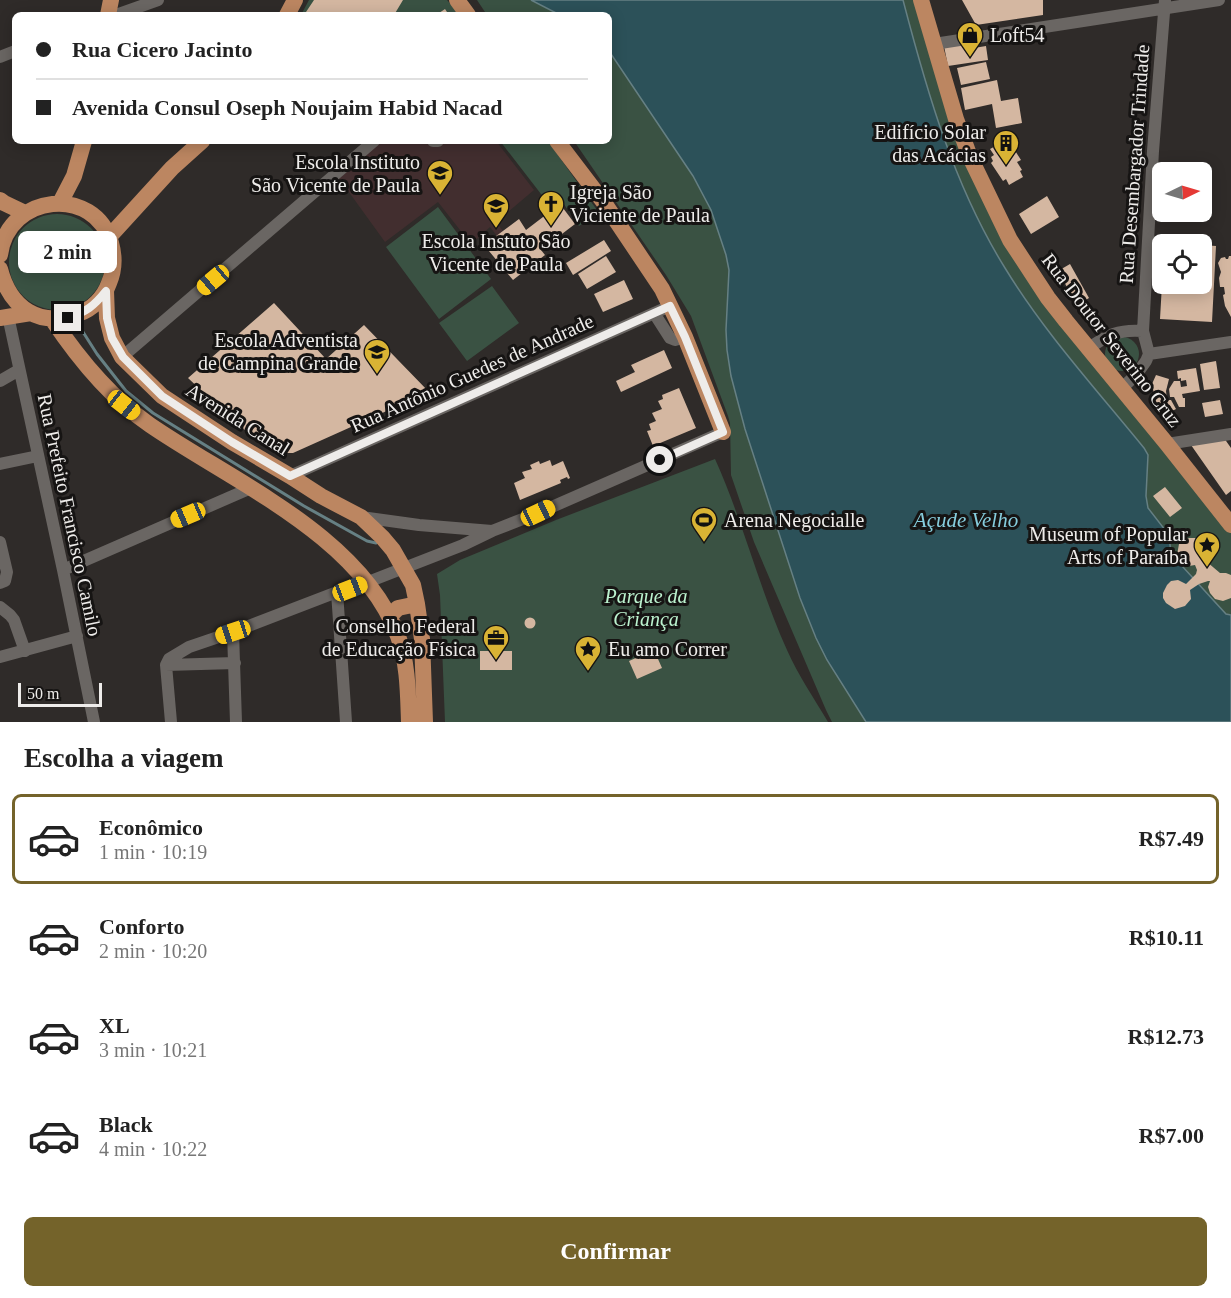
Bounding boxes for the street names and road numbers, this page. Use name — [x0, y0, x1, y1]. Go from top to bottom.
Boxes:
street label: Rua Desembargador Trindade — [1115, 44, 1154, 284]
street label: Rua Doutor Severino Cruz — [1037, 249, 1187, 431]
street label: Rua Antônio Guedes de Andrade — [347, 309, 597, 437]
street label: Avenida Canal — [182, 378, 294, 460]
street label: Rua Prefeito Francisco Camilo — [34, 392, 106, 638]

